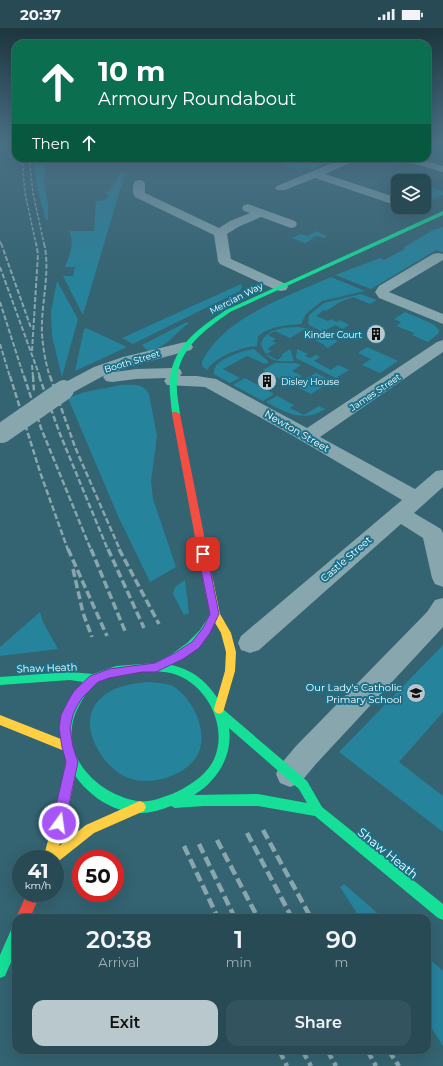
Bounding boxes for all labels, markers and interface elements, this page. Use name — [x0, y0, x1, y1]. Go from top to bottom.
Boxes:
text: 20:37 — [20, 5, 61, 24]
text: 10 m — [98, 54, 165, 88]
icon: ahead — [32, 56, 84, 108]
text: Armoury Roundabout — [98, 88, 296, 110]
icon: ahead — [78, 132, 100, 154]
text: Then — [32, 134, 70, 153]
map controls — [391, 174, 431, 214]
button: layers — [391, 174, 431, 214]
street label: Mercian Way — [208, 280, 265, 316]
building icon: Kinder Court — [365, 323, 387, 345]
place label: Kinder Court — [304, 329, 362, 340]
street label: Booth Street — [103, 347, 161, 375]
building icon: Disley House — [256, 370, 278, 392]
street label: James Street — [347, 371, 403, 414]
place label: Disley House — [281, 376, 340, 387]
street label: Newton Street — [262, 407, 332, 455]
street label: Castle Street — [318, 533, 374, 585]
pin — [186, 537, 220, 571]
icon: arrive — [192, 543, 214, 565]
street label: Shaw Heath — [16, 660, 78, 676]
place label: Our Lady's Catholic Primary School — [306, 681, 402, 706]
school or university icon: Our Lady's Catholic Primary School — [405, 682, 427, 704]
position arrow — [38, 802, 80, 844]
street label: Shaw Heath — [355, 824, 421, 882]
speed limit sign: 50 — [72, 850, 124, 902]
text: 41 — [27, 859, 49, 883]
text: km/h — [25, 879, 51, 892]
text: 20:38 — [86, 925, 152, 954]
text: 1 — [234, 925, 243, 954]
text: 90 — [326, 925, 357, 954]
text: Arrival — [98, 954, 139, 970]
text: min — [226, 954, 252, 970]
text: m — [334, 954, 348, 970]
button: Exit — [32, 1000, 218, 1046]
button: Share — [226, 1000, 411, 1046]

